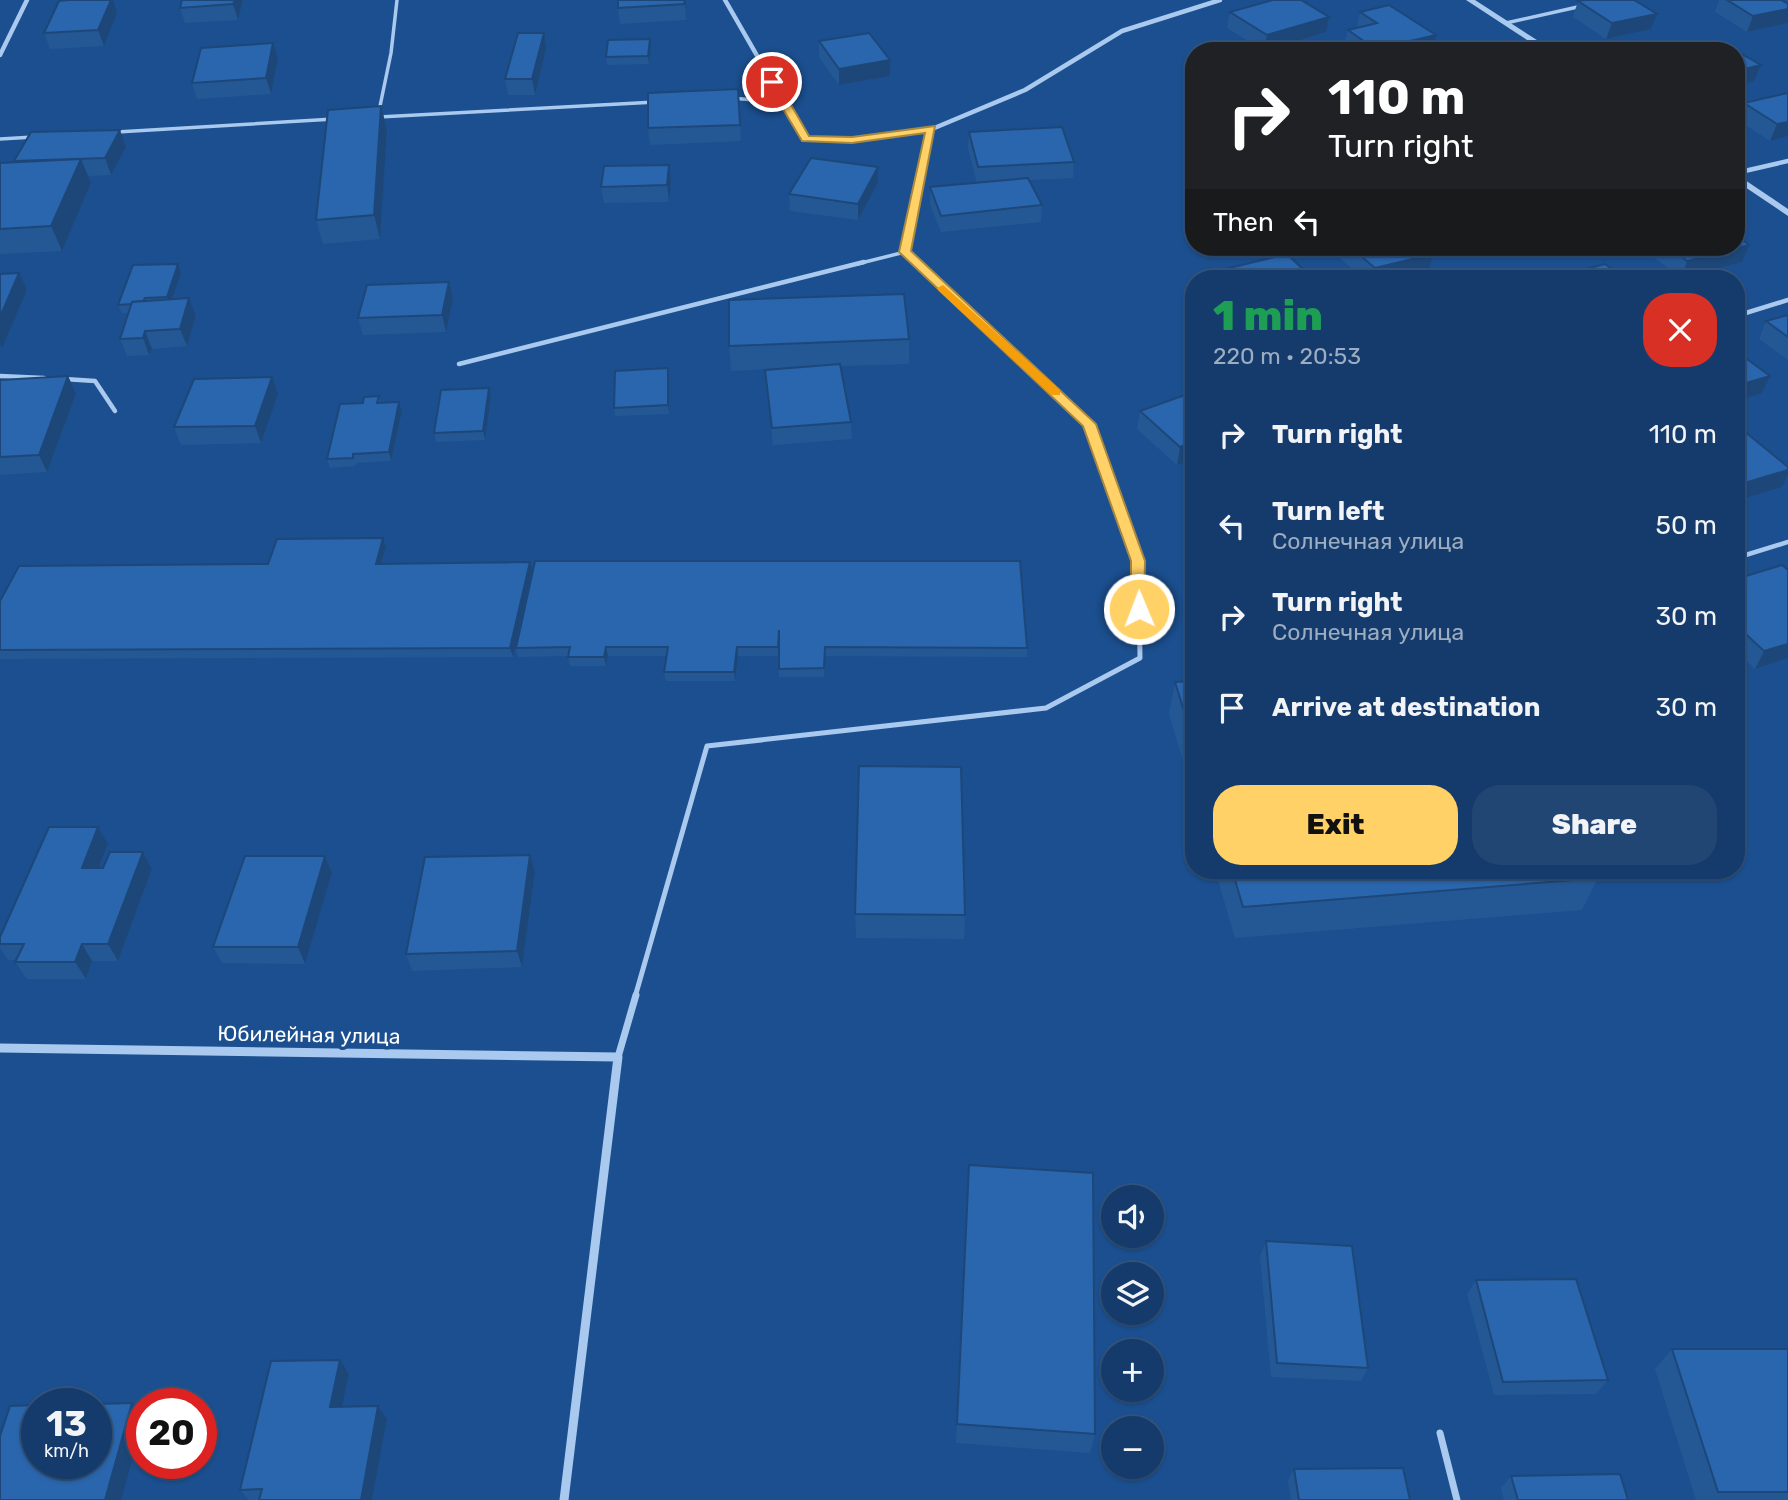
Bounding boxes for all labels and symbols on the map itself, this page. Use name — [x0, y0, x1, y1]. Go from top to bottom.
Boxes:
pin — [742, 52, 802, 112]
position arrow — [1102, 572, 1176, 646]
street label: Юбилейная улица — [217, 1020, 401, 1049]
speed limit sign: 20 — [126, 1388, 217, 1479]

